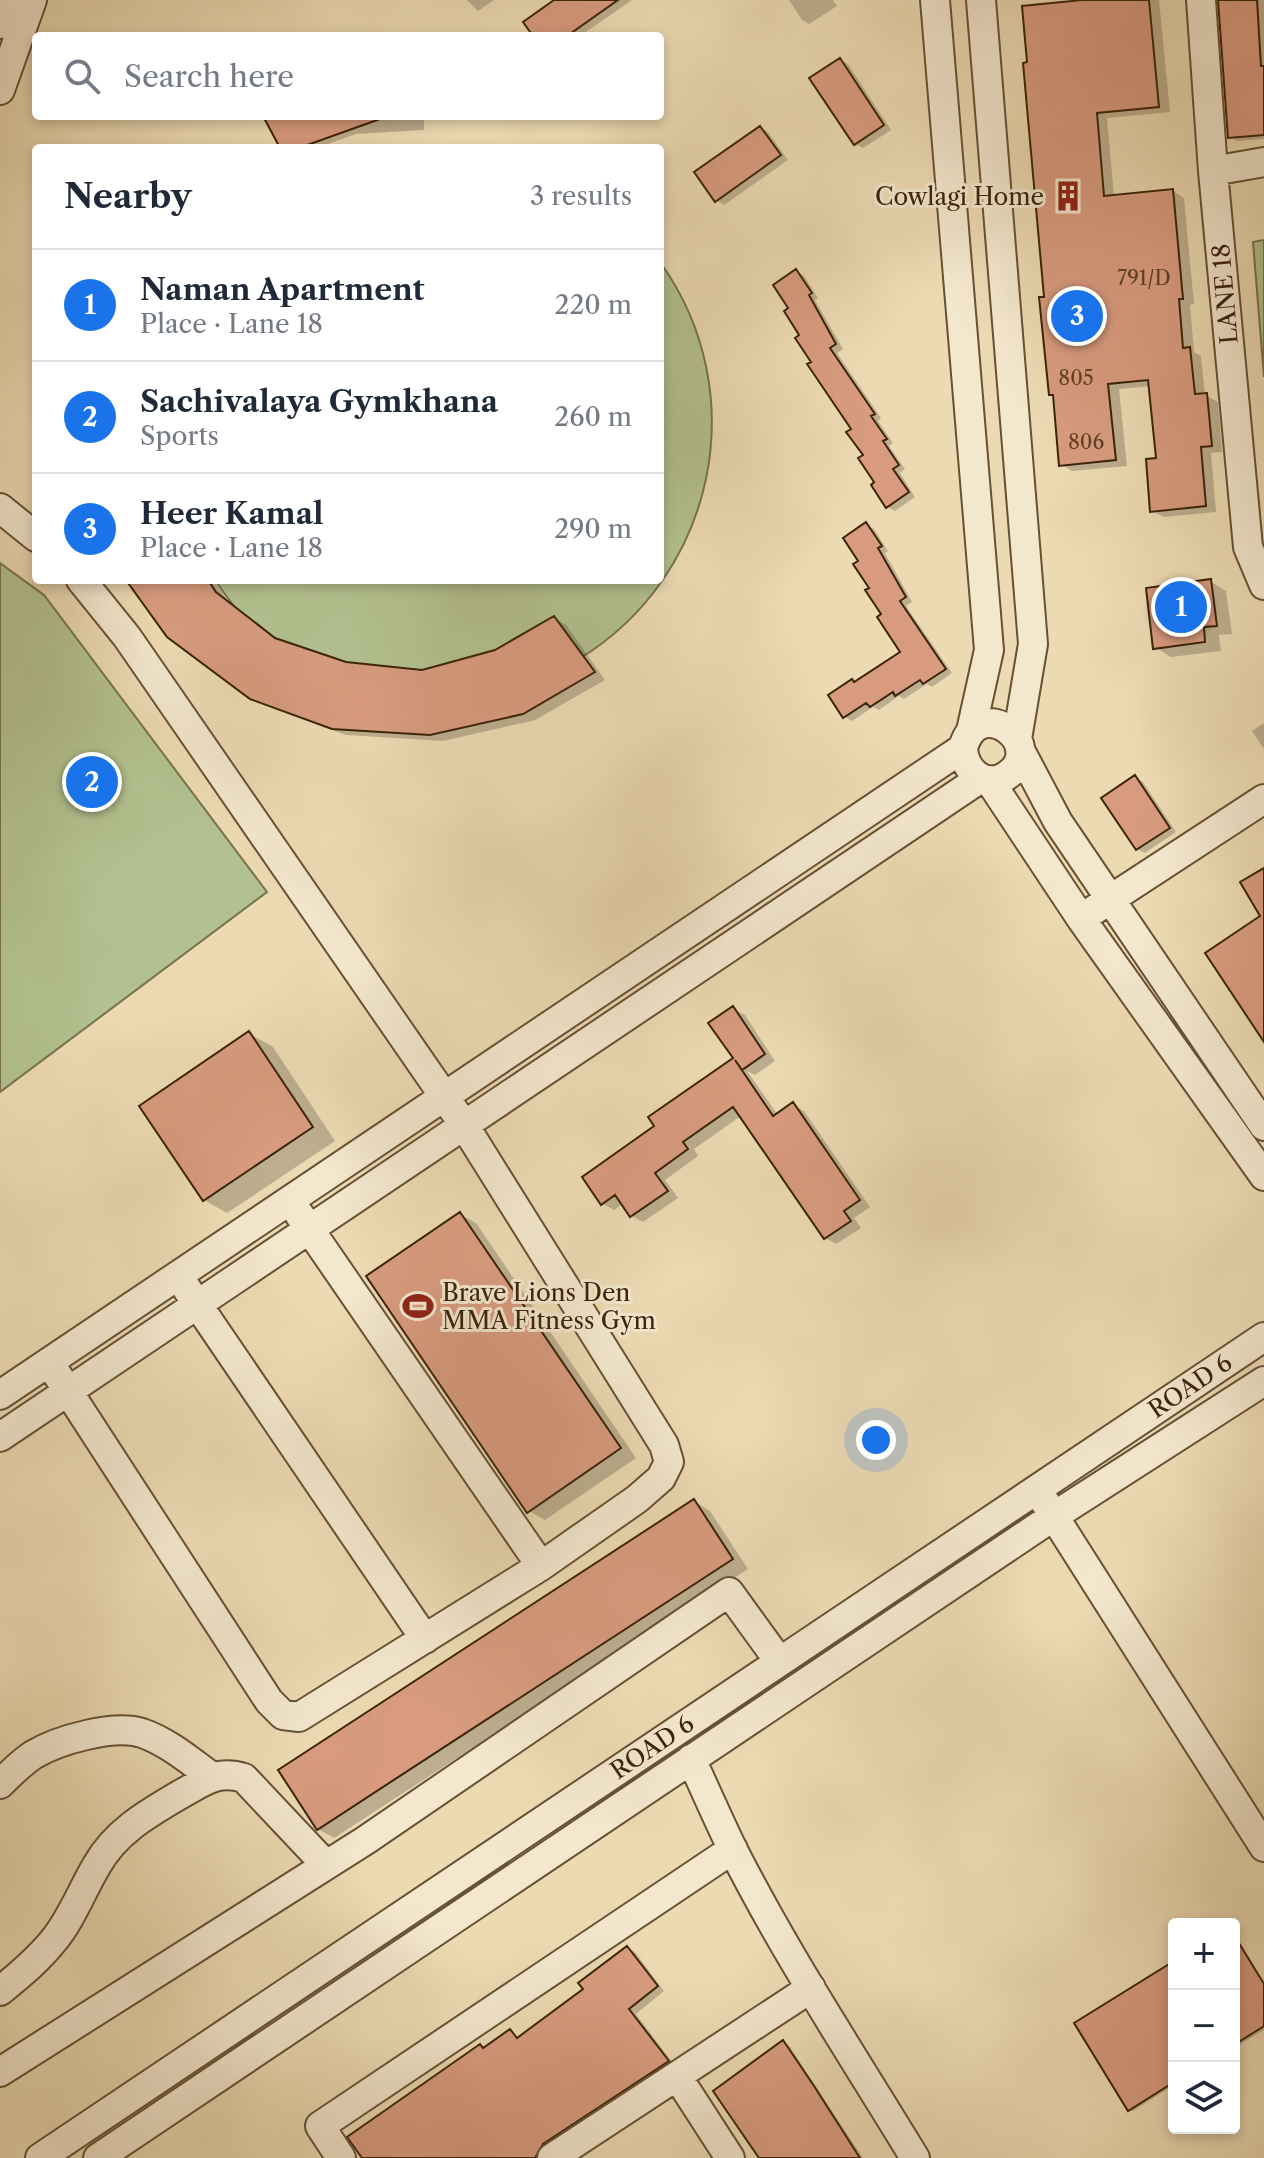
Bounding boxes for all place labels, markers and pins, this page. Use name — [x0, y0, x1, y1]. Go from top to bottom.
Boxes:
building icon: Cowlagi Home — [1051, 179, 1085, 213]
place label: Cowlagi Home — [875, 182, 1044, 211]
pin: 3 — [1051, 286, 1103, 346]
pin: 1 — [1155, 577, 1207, 637]
pin: 2 — [66, 752, 118, 812]
place label: Brave Lions Den MMA Fitness Gym — [442, 1278, 656, 1335]
sports icon: Brave Lions Den MMA Fitness Gym — [401, 1289, 435, 1323]

